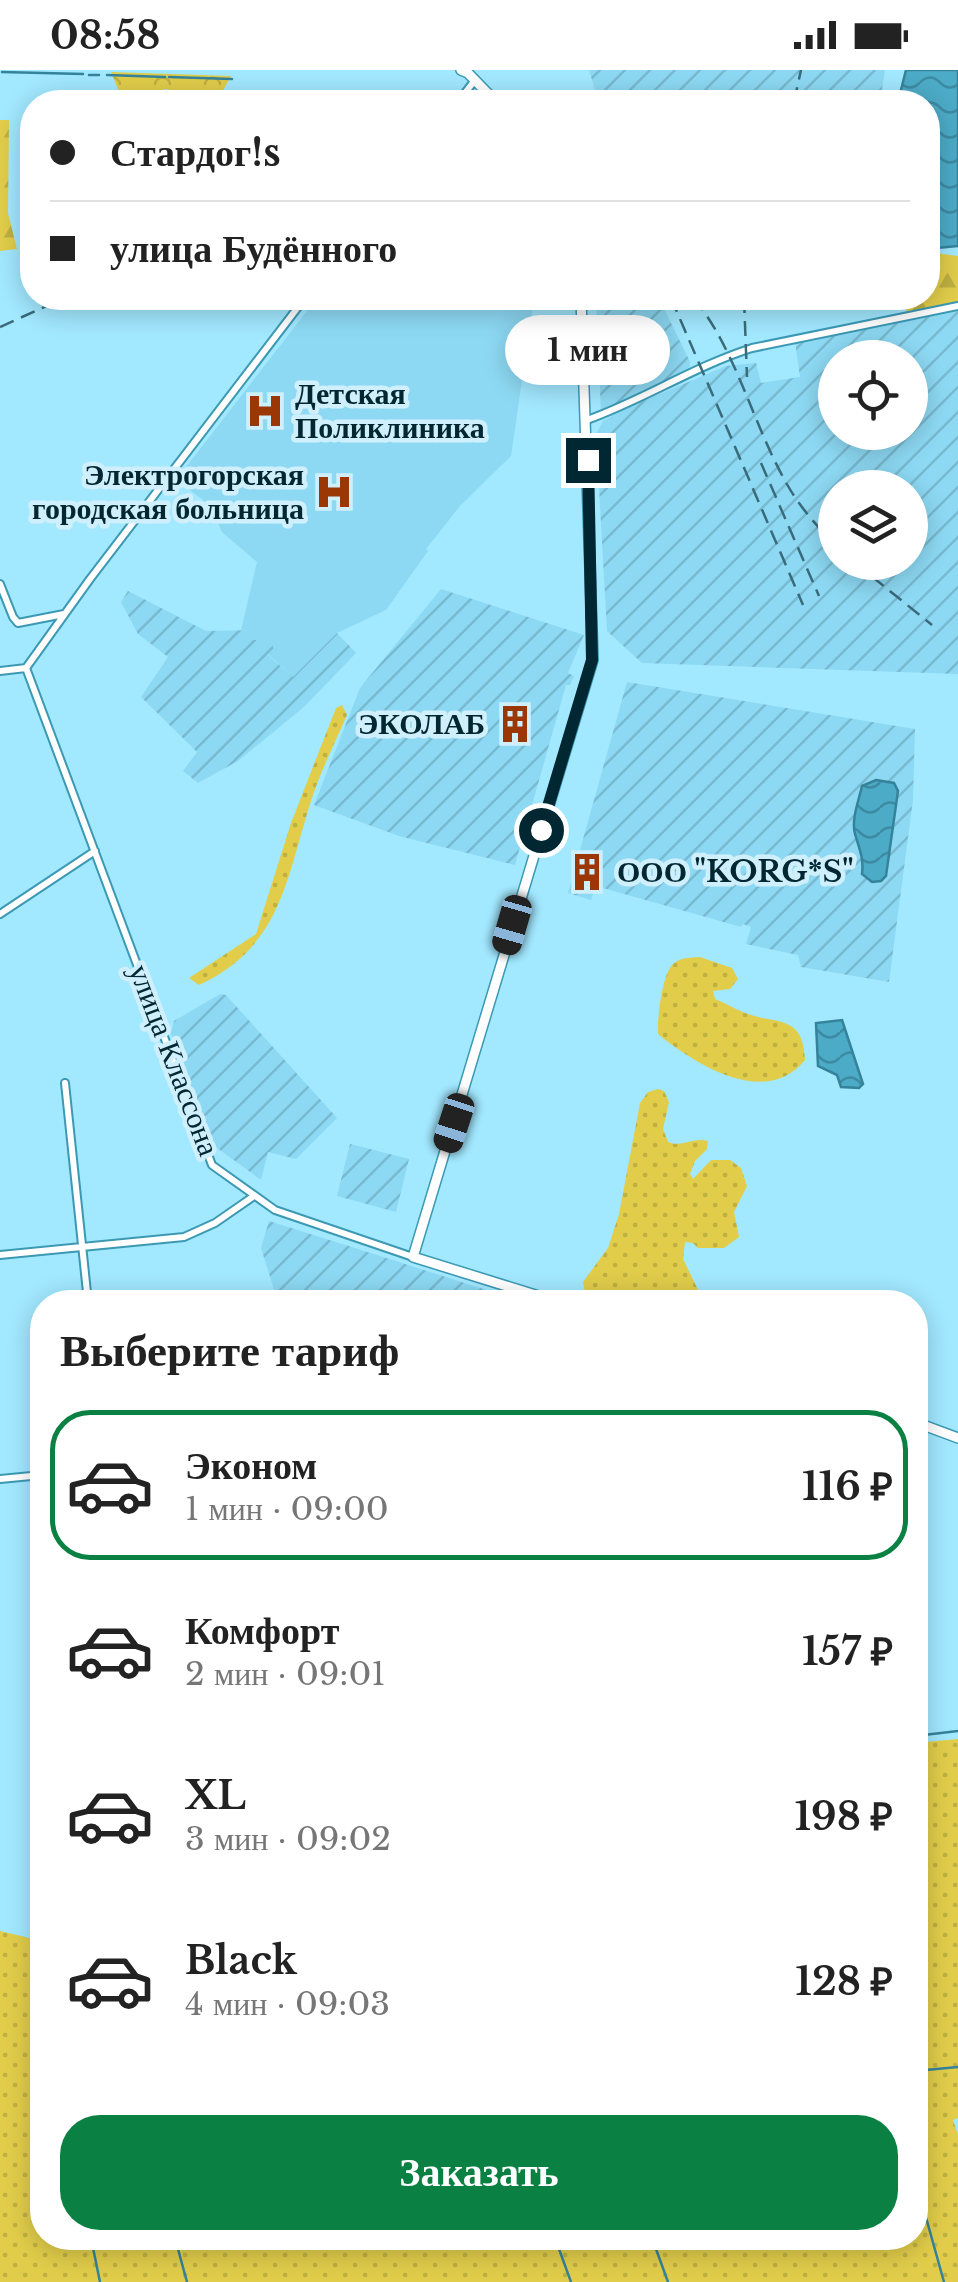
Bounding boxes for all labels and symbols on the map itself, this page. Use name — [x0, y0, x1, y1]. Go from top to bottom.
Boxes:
callout: 1 мин — [506, 315, 670, 385]
place label: Детская Поликлиника — [295, 375, 485, 446]
hospital icon: Детская Поликлиника — [244, 390, 286, 432]
route end — [566, 438, 611, 483]
place label: Электрогорская городская больница — [32, 456, 304, 527]
hospital icon: Электрогорская городская больница — [313, 471, 355, 513]
building icon: ЭКОЛАБ — [494, 703, 536, 745]
place label: ЭКОЛАБ — [358, 705, 485, 742]
route start — [519, 808, 564, 853]
building icon: ООО "KORG*S" — [566, 851, 608, 893]
place label: ООО "KORG*S" — [617, 853, 854, 890]
car — [489, 892, 535, 958]
street label: улица Классона — [121, 959, 228, 1161]
car — [430, 1090, 478, 1156]

